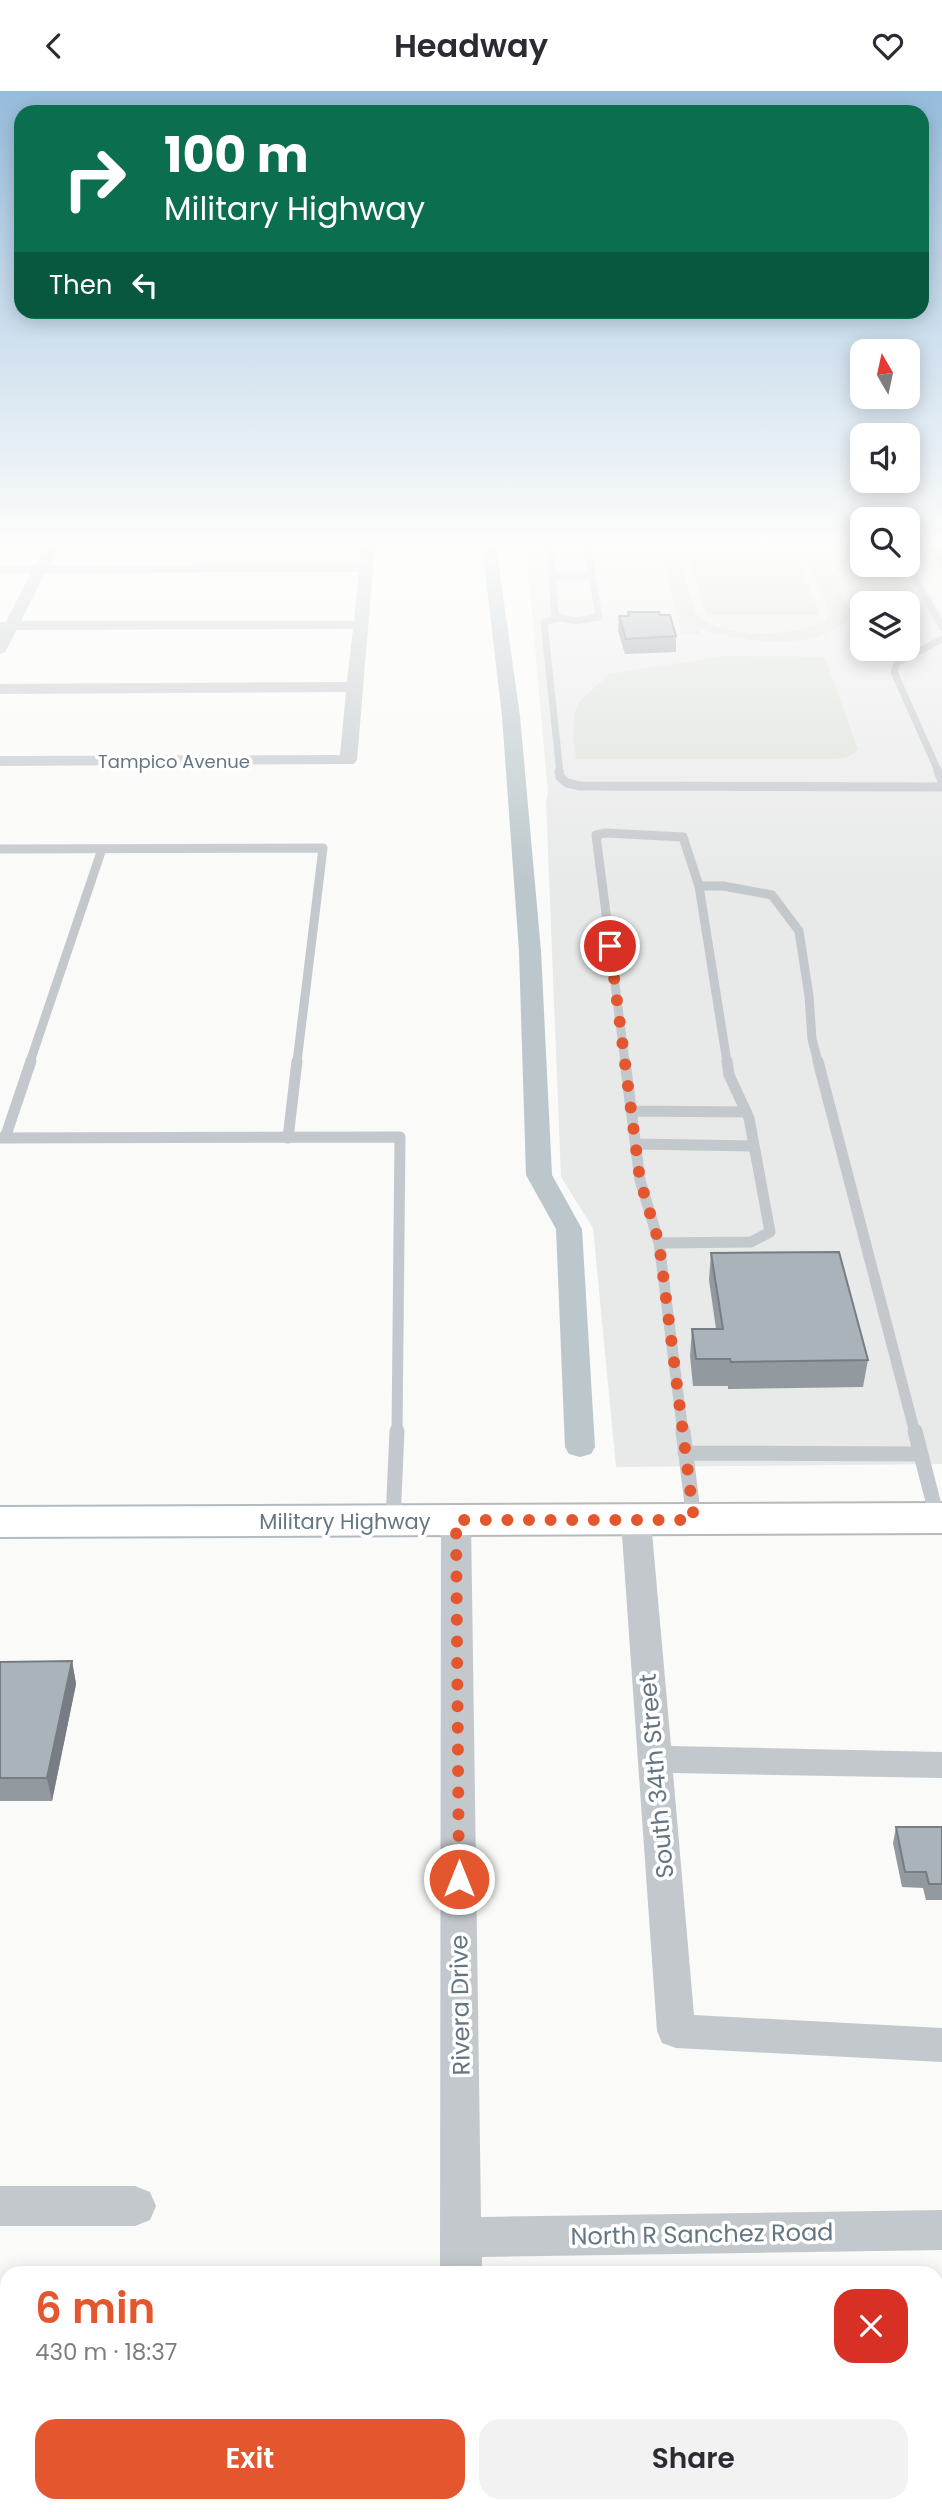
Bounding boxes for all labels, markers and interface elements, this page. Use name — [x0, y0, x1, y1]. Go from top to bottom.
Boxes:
text: Headway — [394, 23, 548, 68]
icon: back — [35, 27, 73, 65]
icon: heart — [869, 27, 907, 65]
text: 100 m — [164, 121, 309, 189]
icon: right — [49, 133, 140, 224]
text: Military Highway — [164, 186, 425, 231]
icon: left — [126, 266, 164, 304]
text: Then — [49, 267, 112, 303]
north arrow — [850, 339, 920, 409]
map controls — [850, 339, 920, 661]
button: sound — [850, 423, 920, 493]
button: search — [850, 507, 920, 577]
button: layers — [850, 591, 920, 661]
street label: Tampico Avenue — [98, 749, 250, 774]
pin — [580, 916, 640, 976]
icon: arrive — [591, 927, 629, 965]
street label: Military Highway — [259, 1507, 431, 1536]
street label: South 34th Street — [631, 1672, 681, 1880]
position arrow — [422, 1842, 496, 1916]
street label: Rivera Drive — [442, 1934, 478, 2076]
street label: North R Sanchez Road — [570, 2215, 834, 2253]
text: 6 min — [35, 2279, 155, 2338]
button: close — [834, 2289, 908, 2363]
text: 430 m · 18:37 — [35, 2336, 177, 2368]
button: Exit — [35, 2419, 465, 2499]
button: Share — [479, 2419, 908, 2499]

